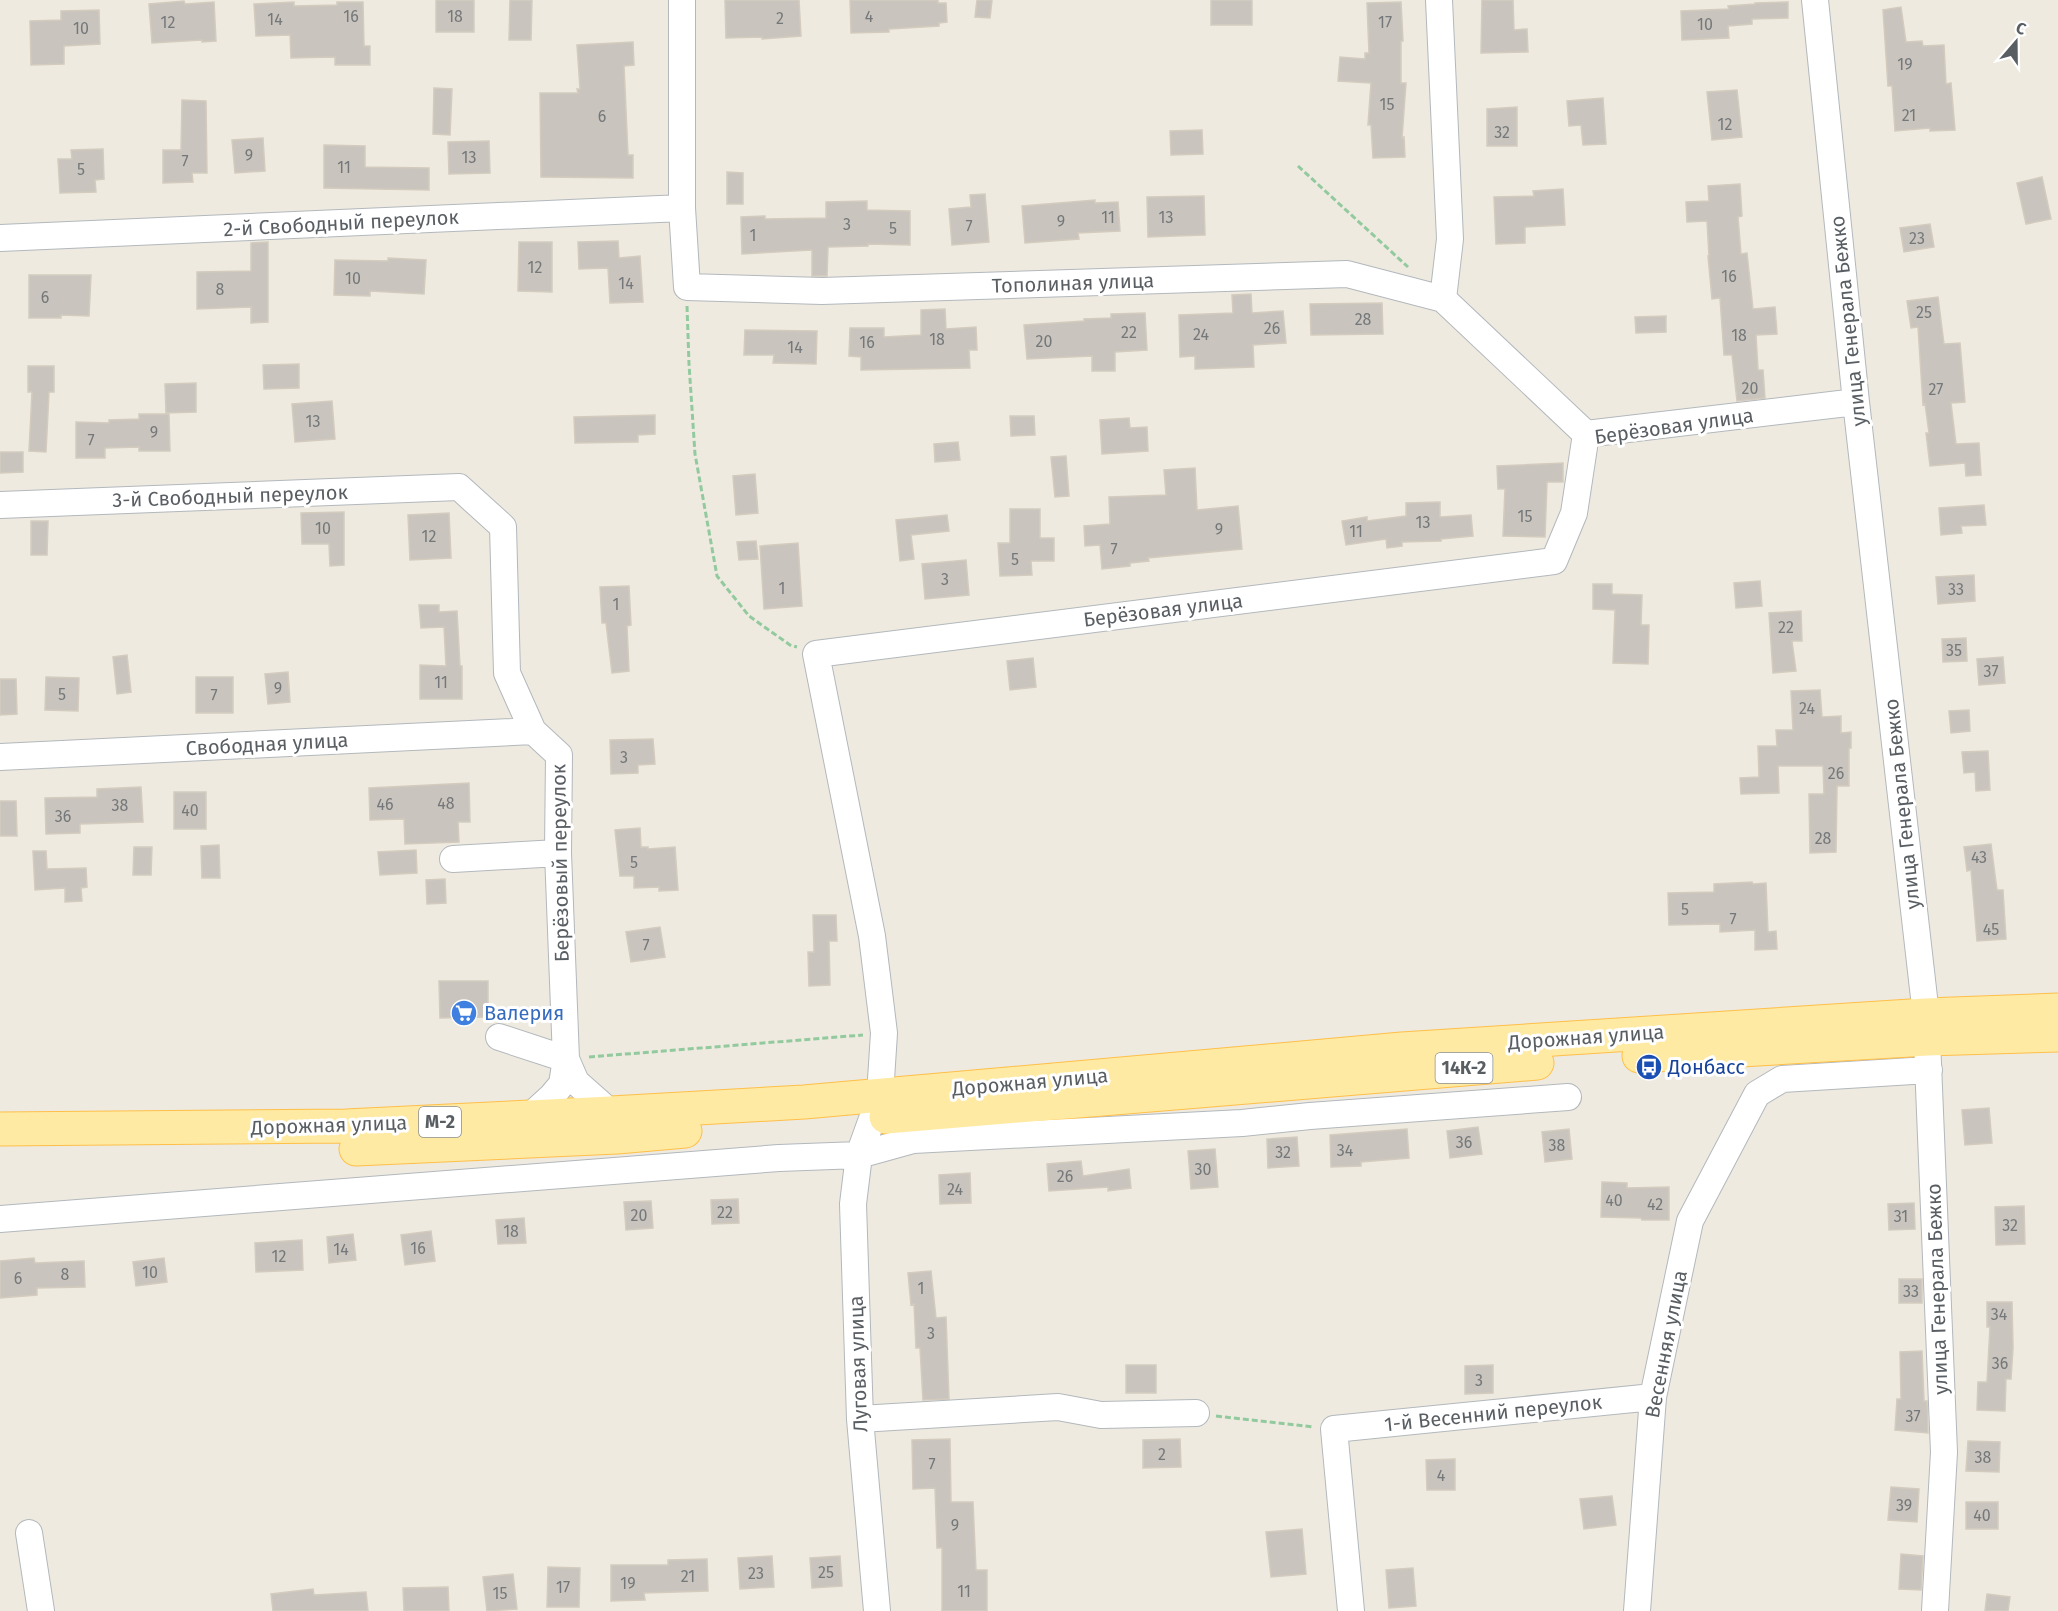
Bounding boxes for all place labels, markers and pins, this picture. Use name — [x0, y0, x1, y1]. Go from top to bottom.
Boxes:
supermarket icon: Валерия — [449, 998, 479, 1028]
place label: Валерия — [484, 1001, 564, 1025]
bus stop icon: Донбасс — [1634, 1052, 1664, 1082]
place label: Донбасс — [1667, 1055, 1745, 1079]

